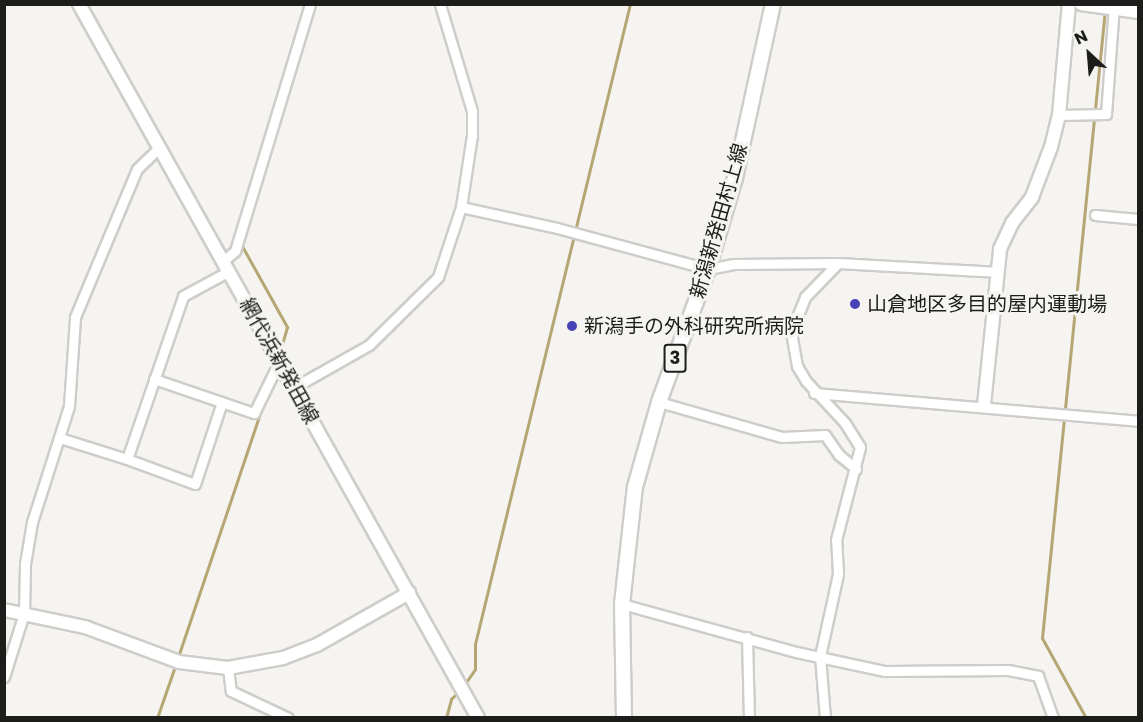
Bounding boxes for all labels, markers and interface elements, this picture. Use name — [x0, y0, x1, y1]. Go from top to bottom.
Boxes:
north arrow — [1059, 24, 1119, 84]
text: N — [1070, 24, 1091, 50]
street label: 新潟新発田村上線 — [685, 141, 753, 301]
place label: 山倉地区多目的屋内運動場 — [867, 292, 1107, 316]
street label: 網代浜新発田線 — [235, 294, 323, 428]
marker: 山倉地区多目的屋内運動場 — [848, 297, 862, 311]
place label: 新潟手の外科研究所病院 — [584, 314, 804, 338]
marker: 新潟手の外科研究所病院 — [565, 319, 579, 333]
road number: 3 — [663, 343, 687, 373]

